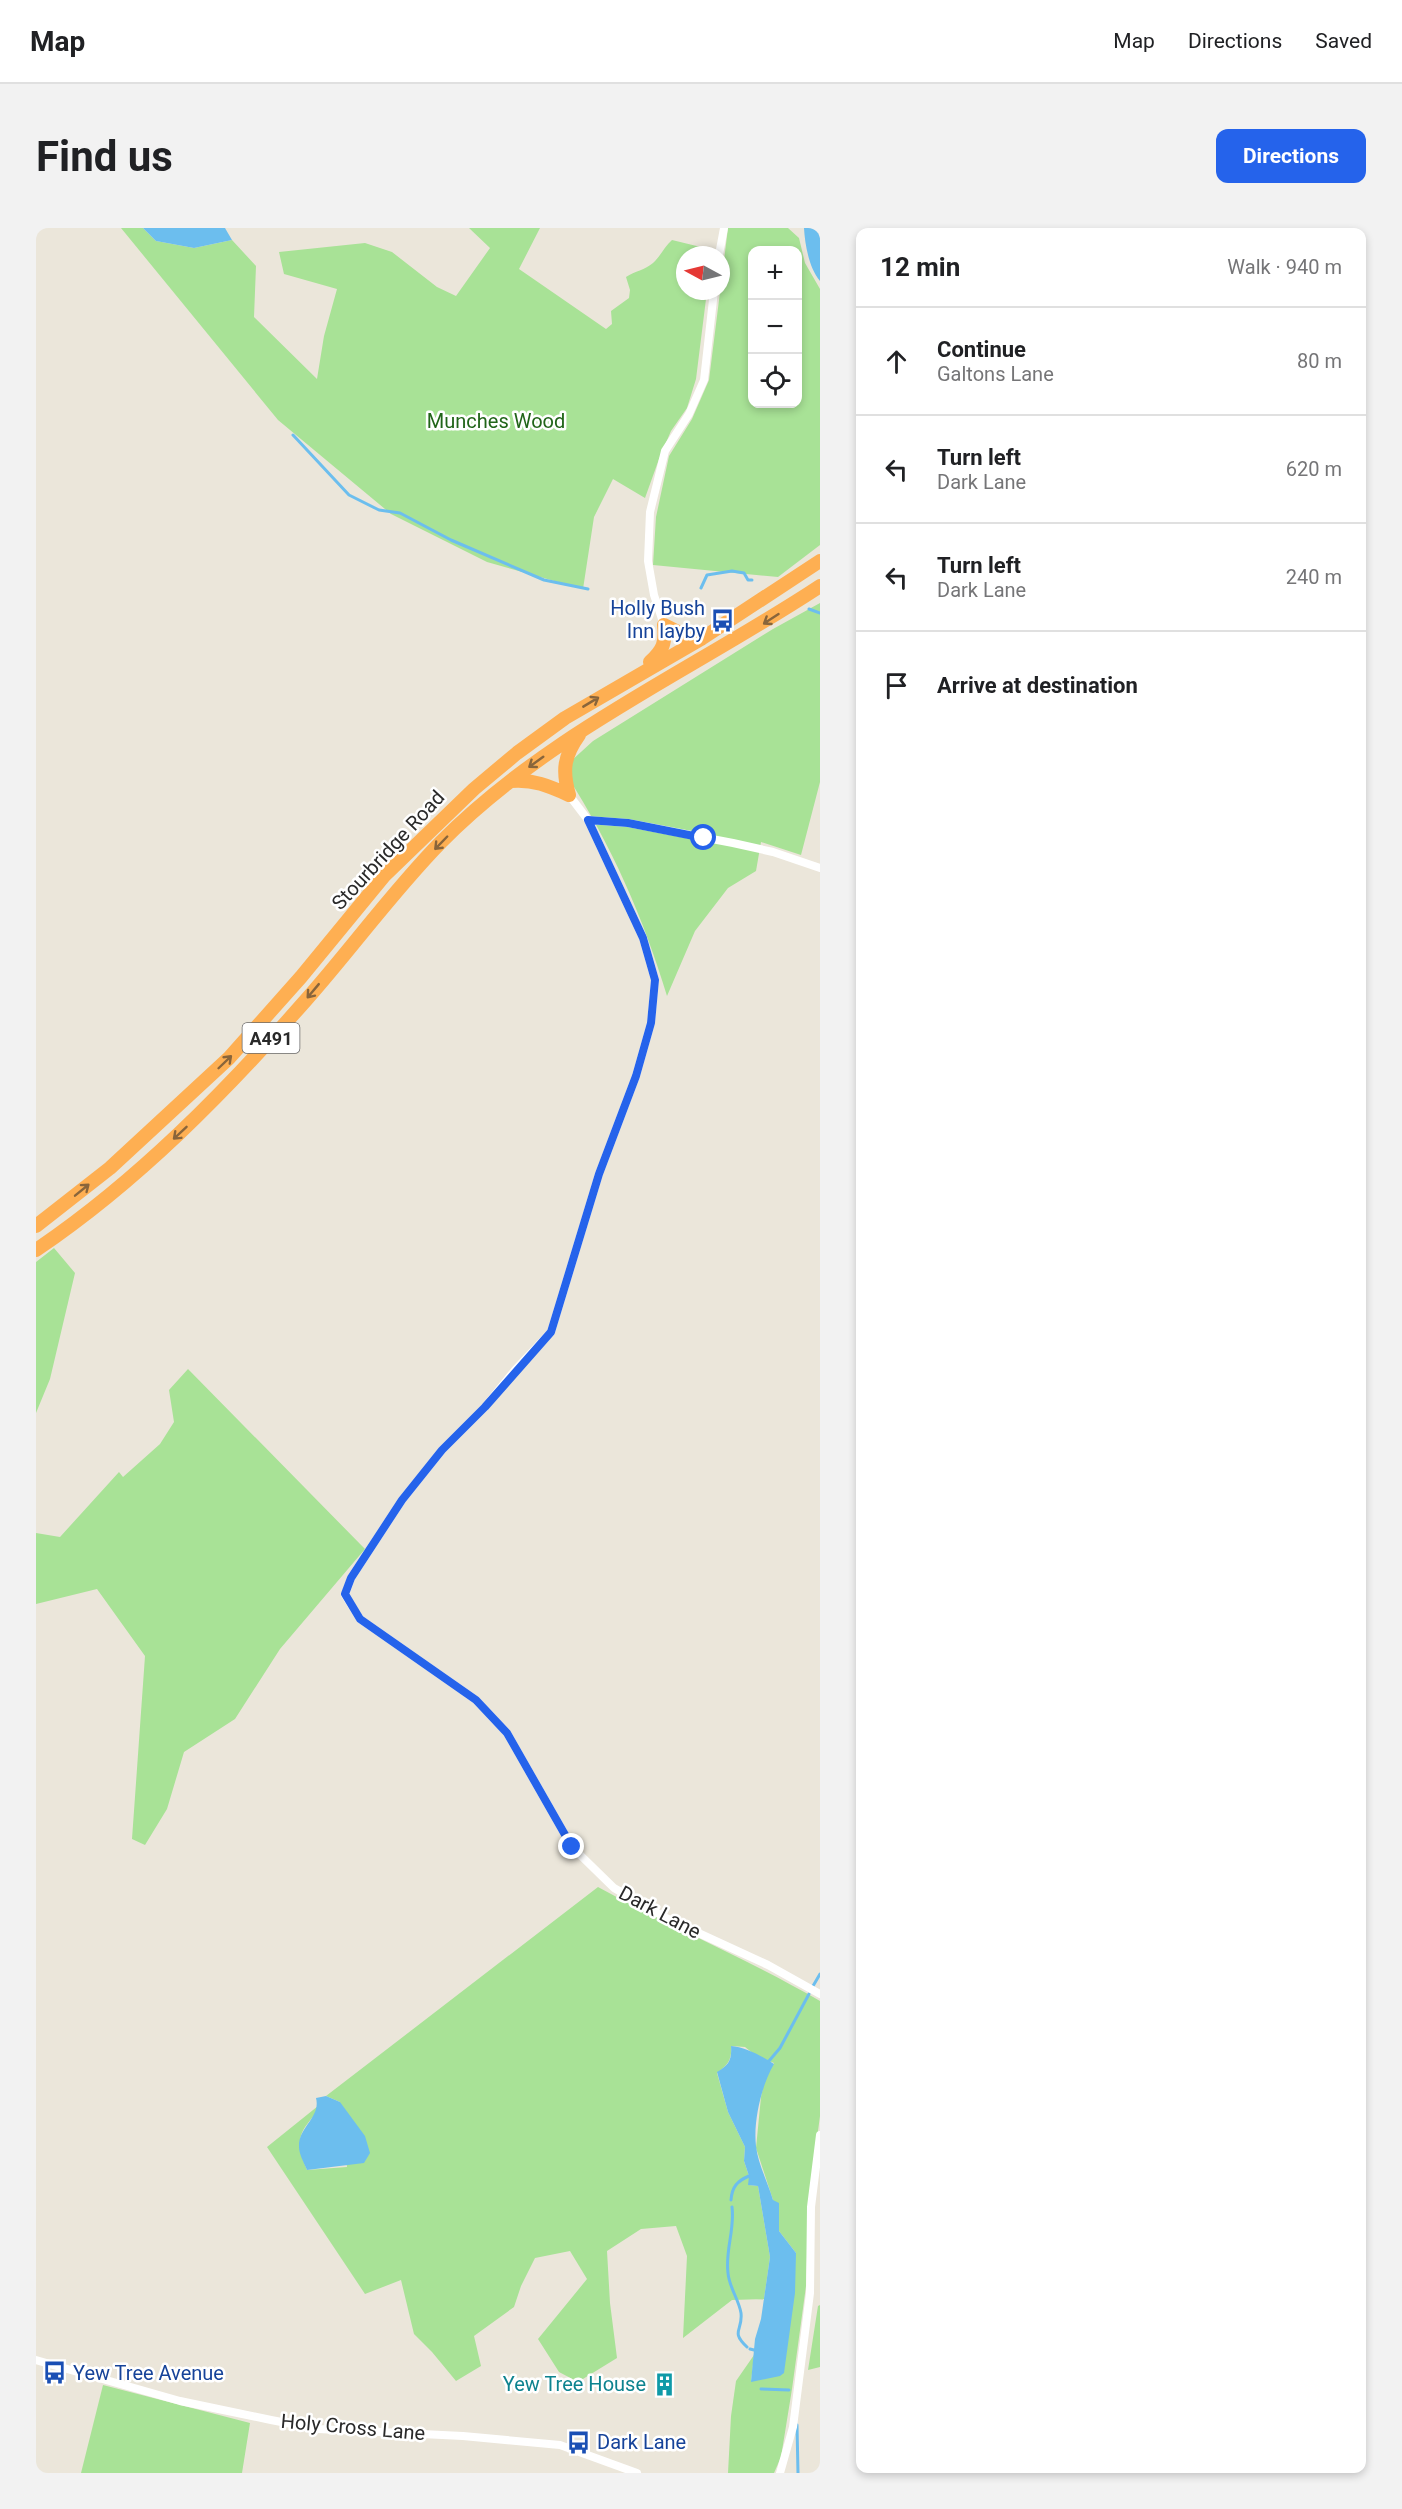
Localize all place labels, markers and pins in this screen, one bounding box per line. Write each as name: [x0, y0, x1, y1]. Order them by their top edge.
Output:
place label: Holly Bush Inn layby: [610, 596, 706, 643]
bus stop icon: Holly Bush Inn layby: [710, 607, 736, 633]
bus stop icon: Yew Tree Avenue: [42, 2360, 68, 2386]
place label: Yew Tree Avenue: [73, 2361, 224, 2385]
building icon: Yew Tree House: [651, 2371, 677, 2397]
place label: Yew Tree House: [503, 2372, 646, 2396]
bus stop icon: Dark Lane: [566, 2429, 592, 2455]
place label: Dark Lane: [597, 2430, 686, 2454]

